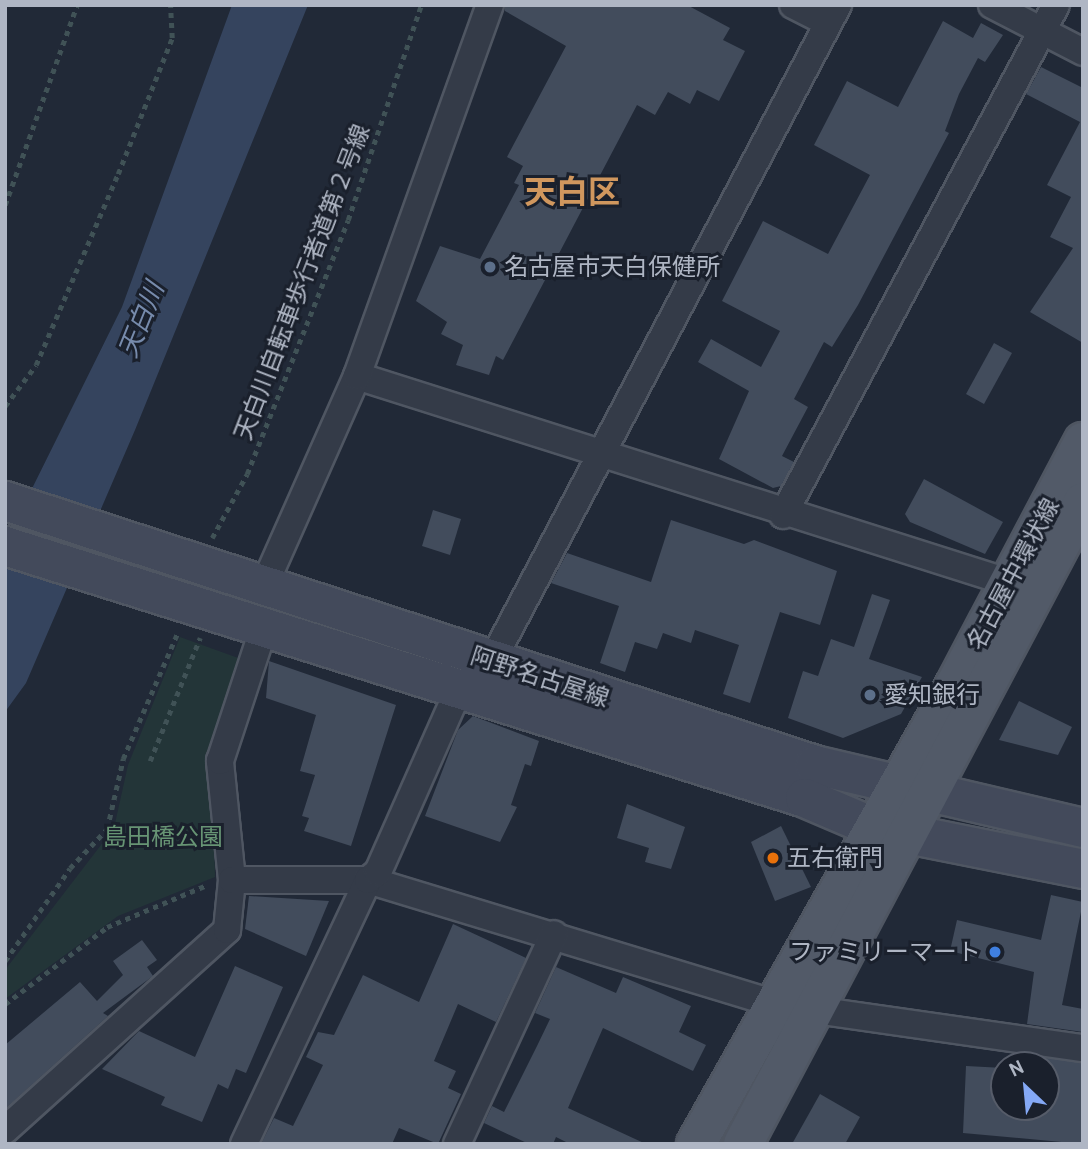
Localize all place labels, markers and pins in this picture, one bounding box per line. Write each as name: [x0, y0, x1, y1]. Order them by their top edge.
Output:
place label: 名古屋市天白保健所: [504, 253, 720, 281]
marker: 名古屋市天白保健所: [482, 259, 498, 275]
place label: 愛知銀行: [884, 681, 980, 709]
marker: 愛知銀行: [862, 687, 878, 703]
place label: 五右衛門: [787, 844, 883, 872]
marker: 五右衛門: [765, 850, 781, 866]
place label: ファミリーマート: [789, 938, 981, 966]
marker: ファミリーマート: [987, 944, 1003, 960]

